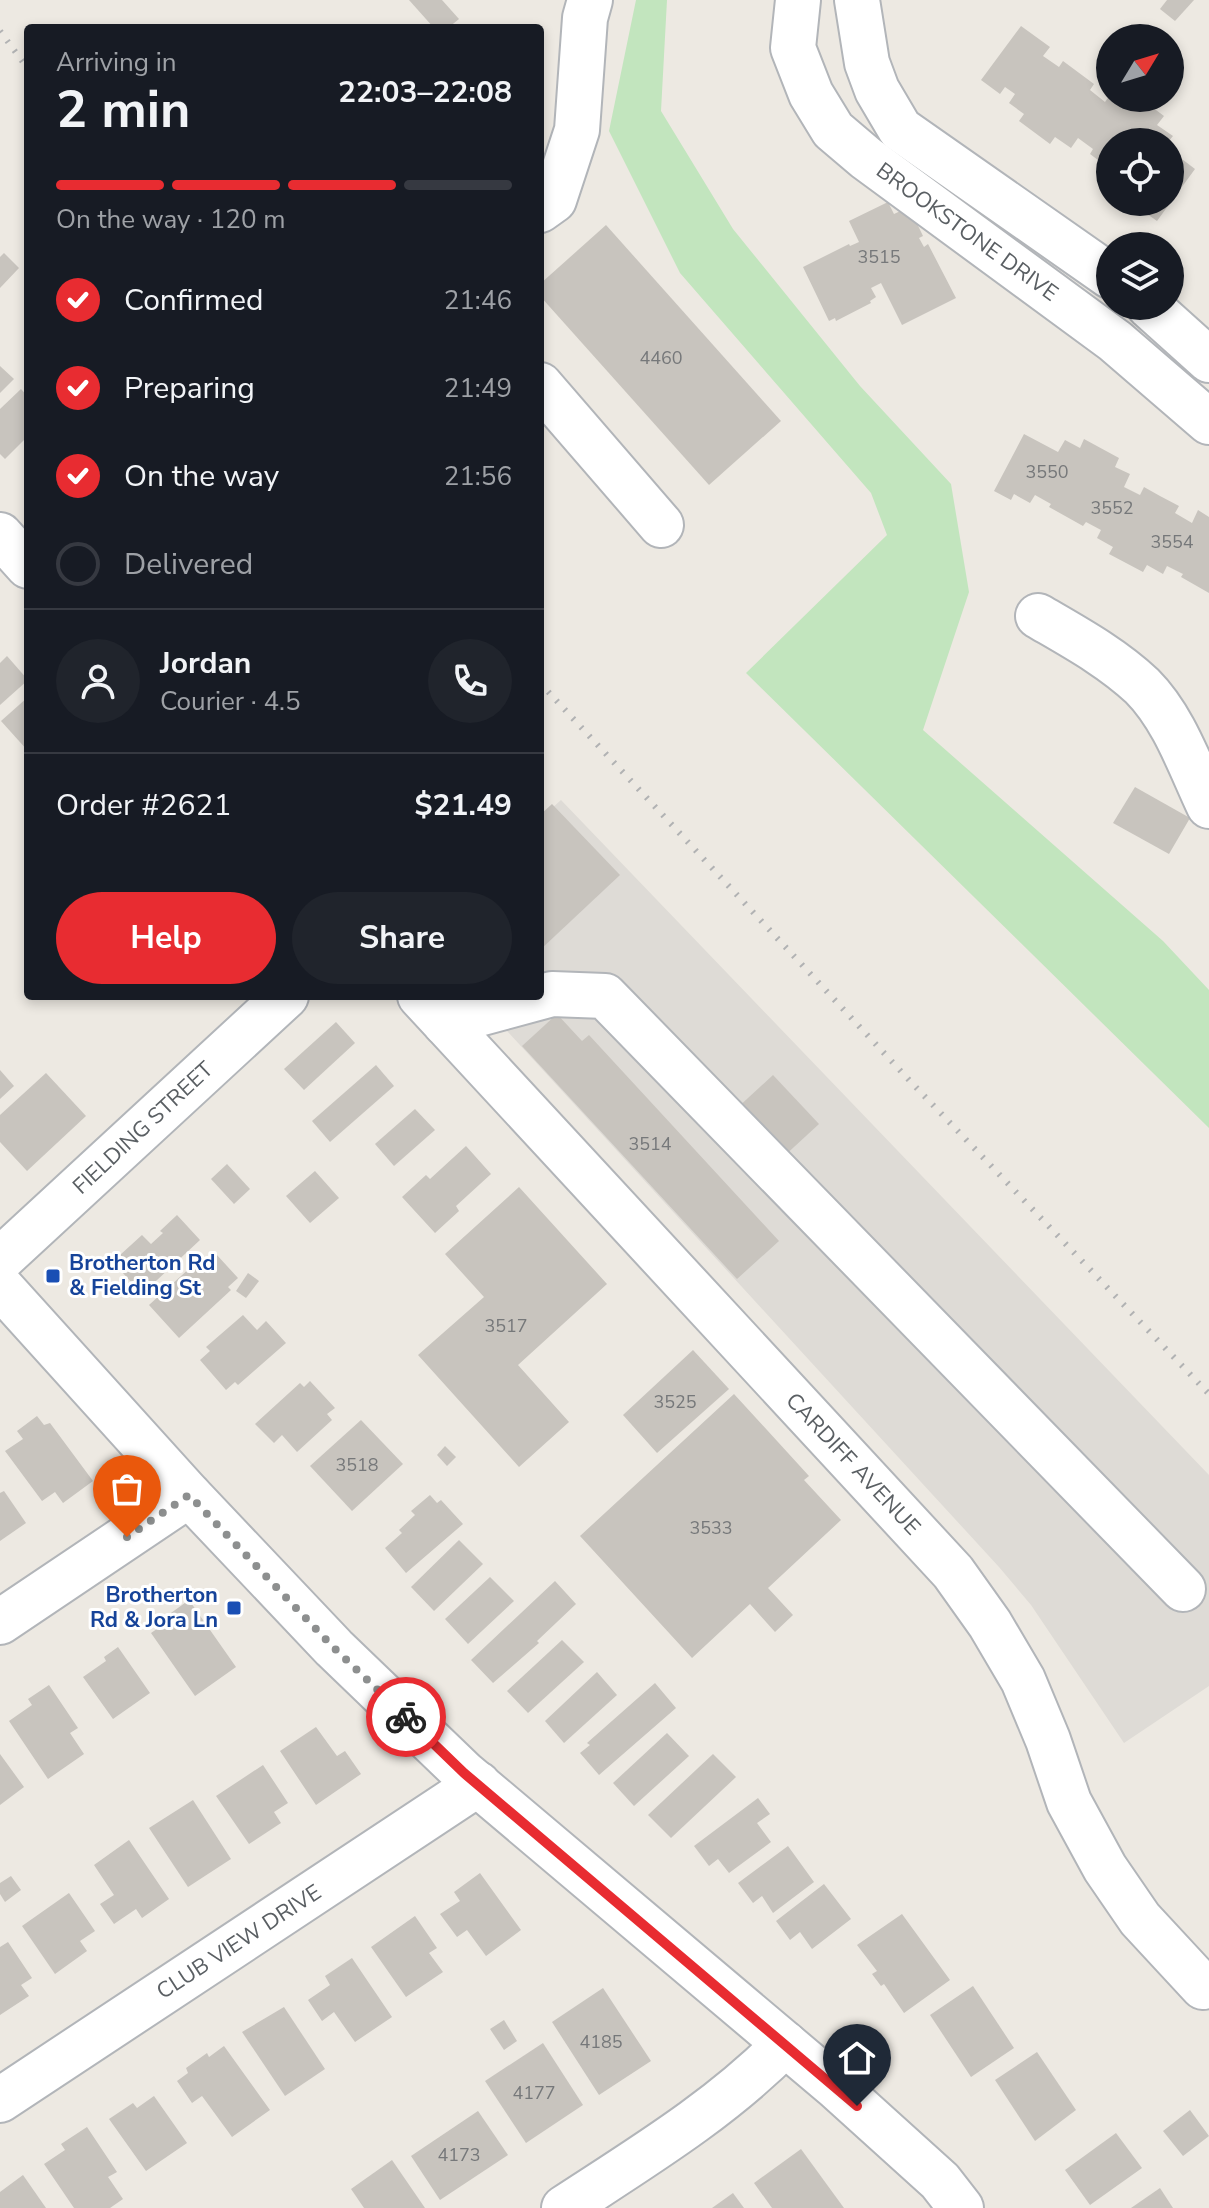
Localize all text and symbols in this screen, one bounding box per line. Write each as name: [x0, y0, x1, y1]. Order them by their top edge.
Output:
north arrow: [1096, 24, 1184, 112]
map controls: [1096, 24, 1184, 320]
text: Arriving in: [56, 45, 177, 80]
text: 22:03–22:08: [338, 72, 512, 113]
text: 2 min: [56, 74, 191, 145]
button: locate: [1096, 128, 1184, 216]
street label: BROOKSTONE DRIVE: [870, 156, 1064, 308]
text: On the way · 120 m: [56, 202, 285, 237]
button: layers: [1096, 232, 1184, 320]
house number: 3515: [857, 245, 901, 269]
icon: check: [56, 278, 100, 322]
text: Confirmed: [124, 280, 264, 321]
text: 21:46: [444, 283, 512, 318]
house number: 4460: [639, 346, 683, 370]
icon: check: [56, 366, 100, 410]
text: Preparing: [124, 368, 255, 409]
text: 21:49: [444, 371, 512, 406]
icon: check: [56, 454, 100, 498]
text: On the way: [124, 456, 279, 497]
text: 21:56: [444, 459, 512, 494]
house number: 3550: [1025, 460, 1069, 484]
house number: 3552: [1090, 496, 1134, 520]
house number: 3554: [1150, 530, 1194, 554]
text: Delivered: [124, 544, 253, 585]
button: person: [56, 639, 140, 723]
button: phone: [428, 639, 512, 723]
text: Jordan: [160, 643, 251, 684]
text: Courier · 4.5: [160, 684, 301, 719]
text: Order #2621: [56, 785, 231, 826]
text: $21.49: [415, 785, 512, 826]
button: Help: [56, 892, 276, 984]
button: Share: [292, 892, 512, 984]
street label: FIELDING STREET: [66, 1054, 220, 1201]
house number: 3514: [628, 1132, 672, 1156]
place label: Brotherton Rd & Fielding St: [69, 1248, 215, 1303]
marker: Brotherton Rd & Fielding St: [44, 1267, 62, 1285]
house number: 3517: [484, 1314, 528, 1338]
street label: CARDIFF AVENUE: [779, 1386, 927, 1542]
house number: 3525: [653, 1390, 697, 1414]
house number: 3518: [335, 1453, 379, 1477]
pin: [93, 1455, 161, 1537]
icon: bag: [105, 1467, 149, 1511]
house number: 3533: [689, 1516, 733, 1540]
place label: Brotherton Rd & Jora Ln: [90, 1580, 218, 1635]
marker: Brotherton Rd & Jora Ln: [225, 1599, 243, 1617]
courier: [366, 1677, 446, 1757]
icon: bike: [384, 1695, 428, 1739]
street label: CLUB VIEW DRIVE: [151, 1877, 327, 2007]
pin: [823, 2024, 891, 2106]
house number: 4185: [579, 2030, 623, 2054]
icon: home: [835, 2036, 879, 2080]
house number: 4177: [512, 2081, 556, 2105]
house number: 4173: [437, 2143, 481, 2167]

